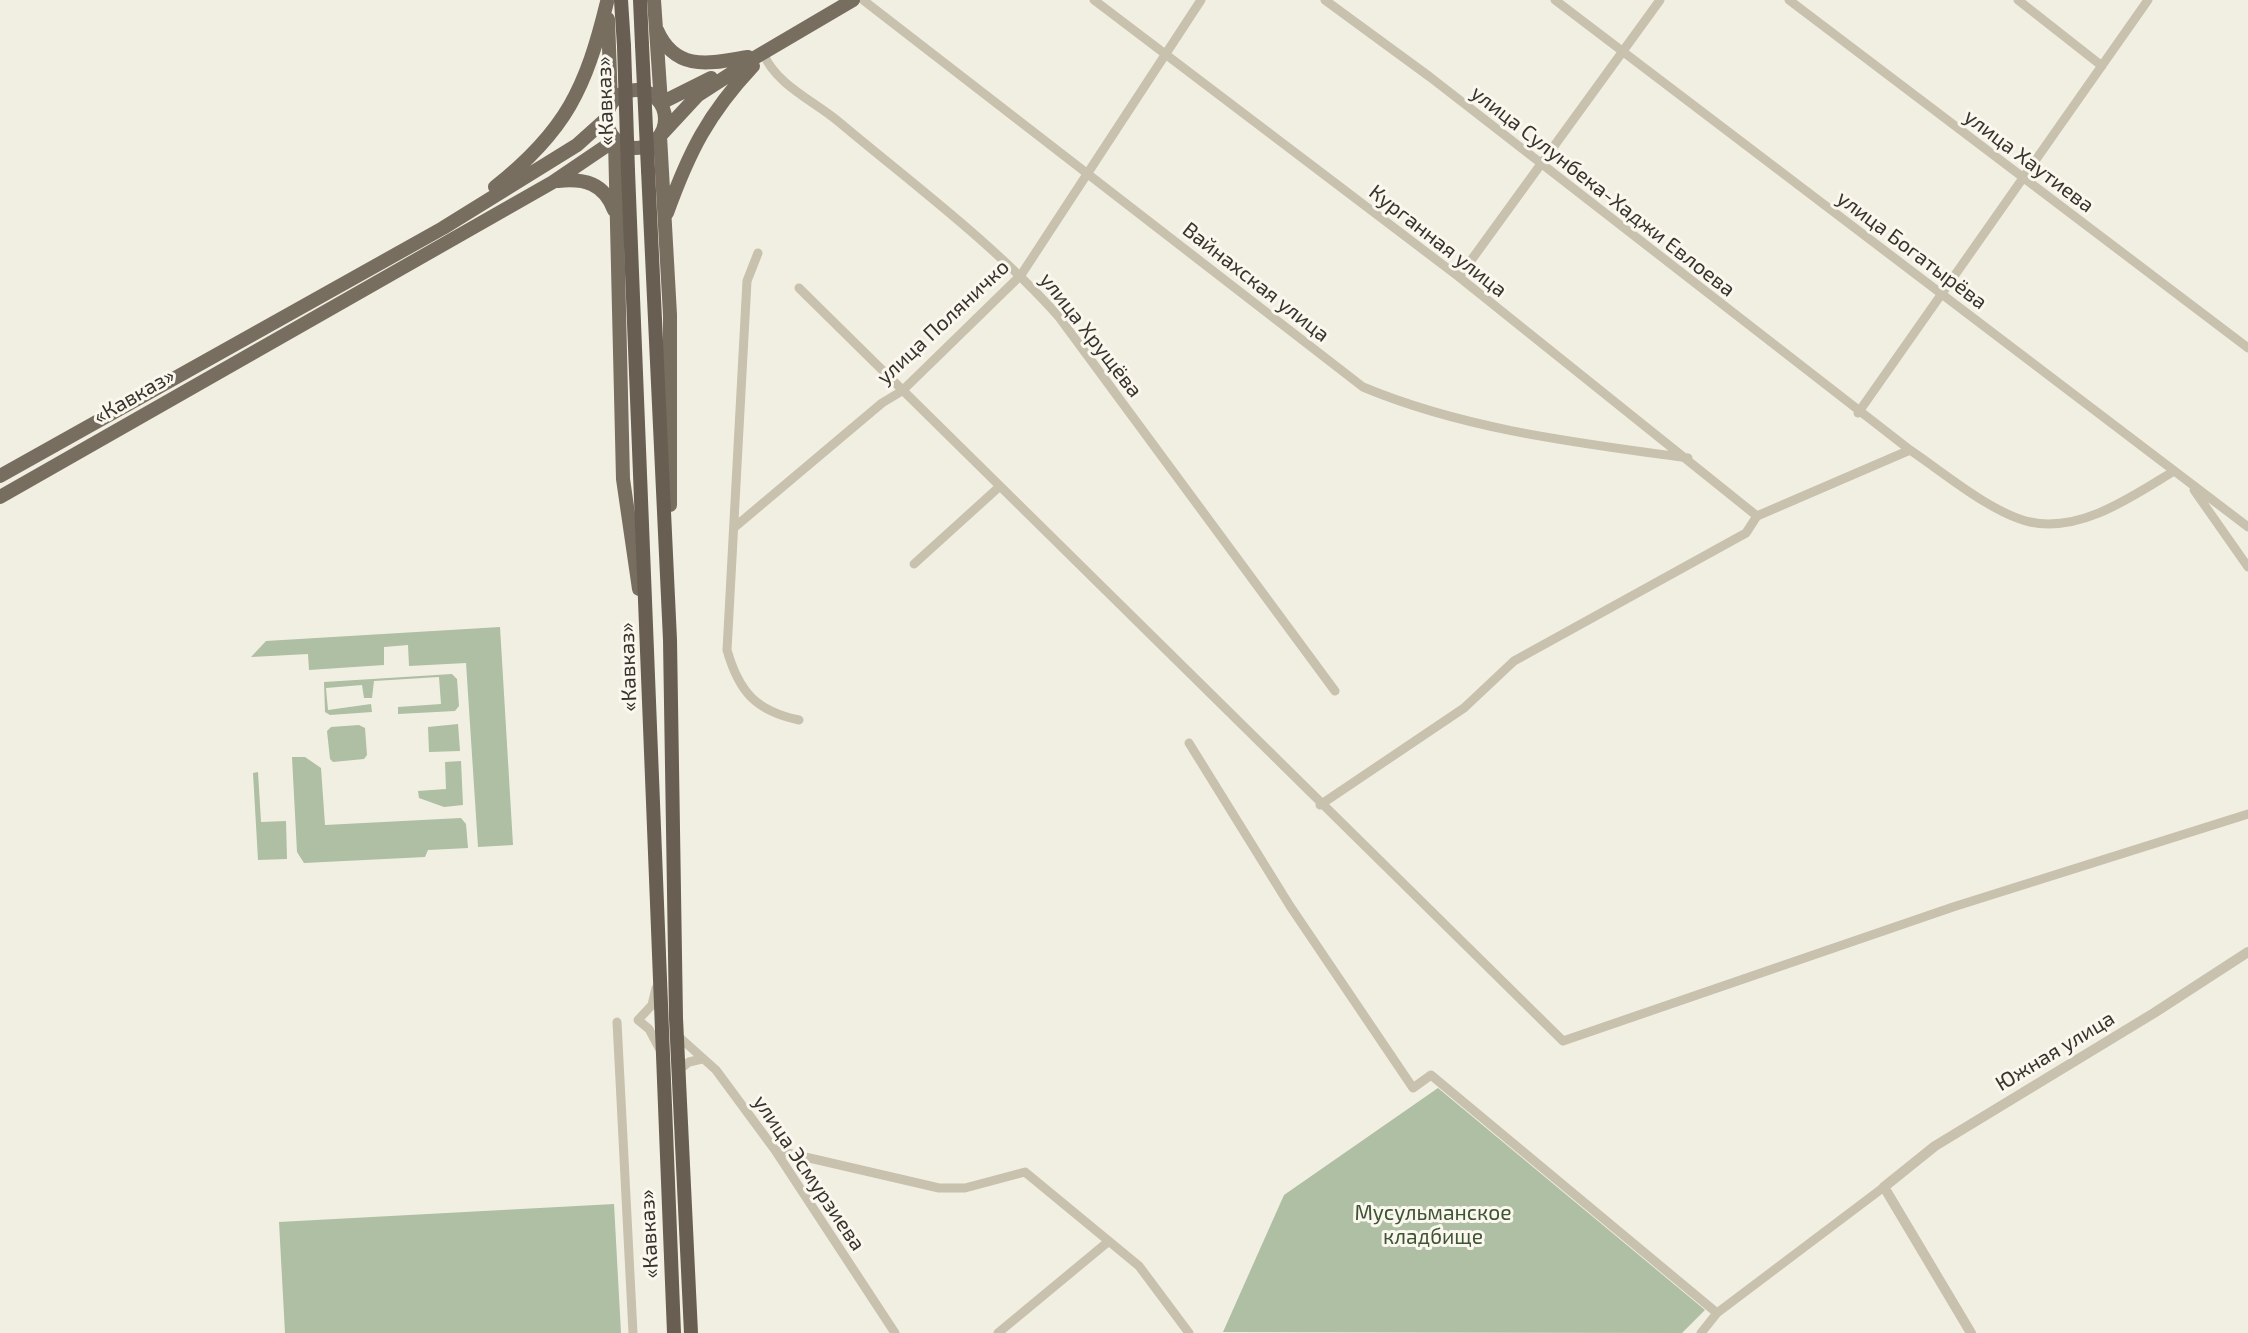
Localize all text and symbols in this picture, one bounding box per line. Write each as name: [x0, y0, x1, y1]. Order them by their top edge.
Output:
street label: «Кавказ»: [591, 56, 619, 146]
street label: улица Сулунбека-Хаджи Евлоева: [1466, 80, 1740, 302]
street label: улица Хаутиева: [1959, 104, 2099, 218]
street label: Курганная улица: [1364, 179, 1512, 303]
street label: улица Богатырёва: [1832, 185, 1992, 315]
street label: Вайнахская улица: [1177, 217, 1335, 347]
street label: улица Поляничко: [872, 254, 1014, 390]
street label: улица Хрущёва: [1034, 268, 1148, 402]
street label: «Кавказ»: [89, 363, 179, 429]
street label: «Кавказ»: [614, 622, 642, 712]
street label: Южная улица: [1991, 1006, 2119, 1096]
street label: улица Эсмурзиева: [748, 1090, 870, 1256]
street label: «Кавказ»: [634, 1189, 664, 1279]
park label: Мусульманское кладбище: [1354, 1200, 1512, 1250]

